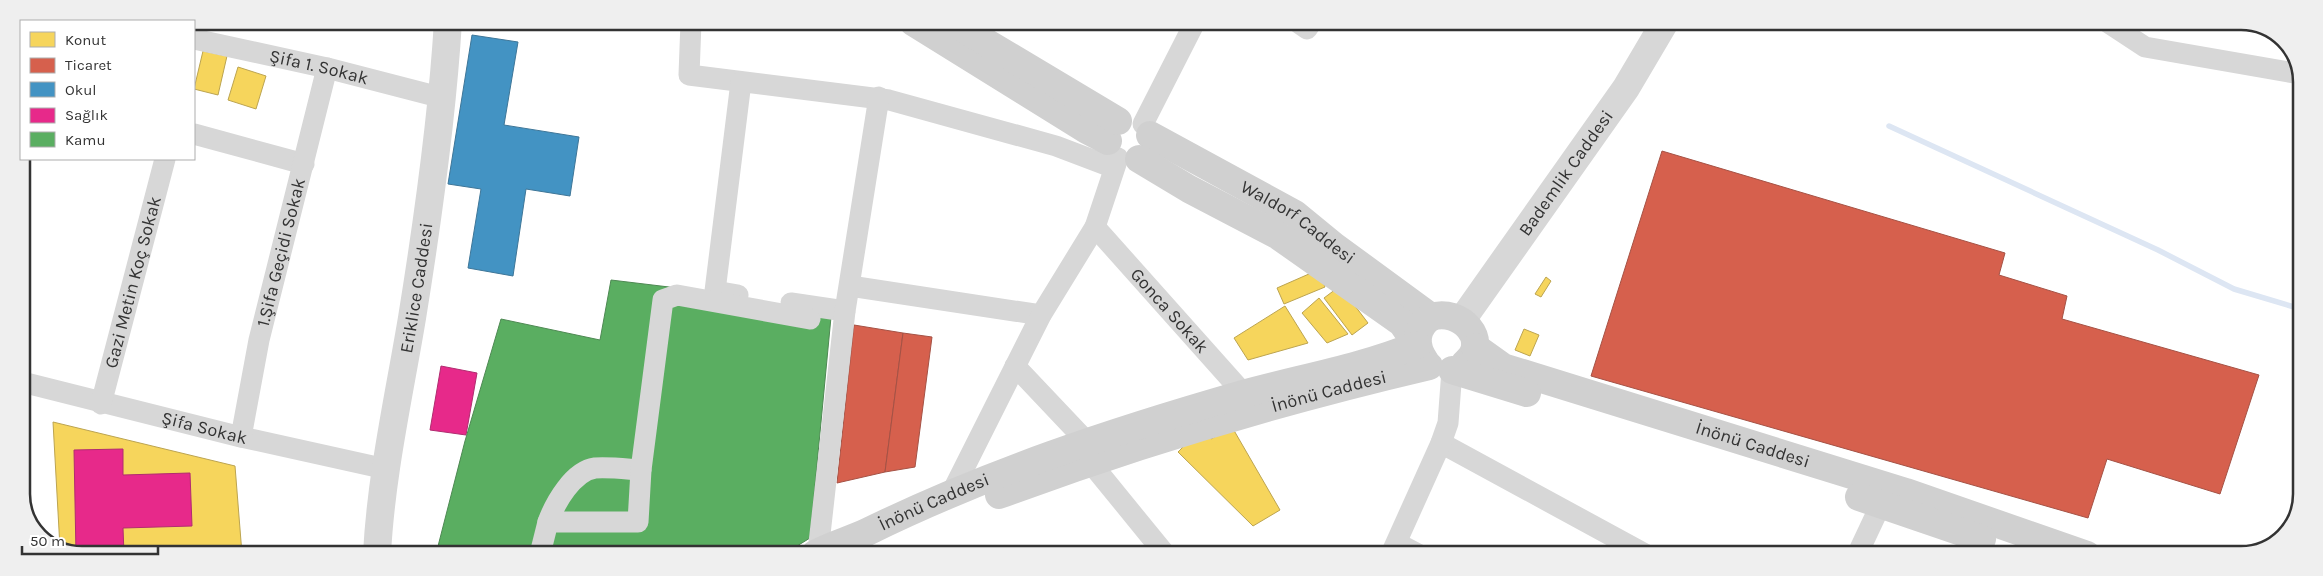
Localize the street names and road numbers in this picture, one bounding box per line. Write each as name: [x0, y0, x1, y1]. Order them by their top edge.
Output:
street label: Şifa 1. Sokak: [267, 45, 371, 89]
street label: Bademlik Caddesi: [1514, 106, 1618, 240]
street label: Waldorf Caddesi: [1237, 175, 1360, 269]
street label: 1.Şifa Geçidi Sokak: [252, 176, 310, 329]
street label: Gazi Metin Koç Sokak: [100, 194, 166, 370]
street label: Eriklice Caddesi: [395, 221, 437, 355]
street label: Gonca Sokak: [1126, 263, 1213, 358]
street label: İnönü Caddesi: [1269, 366, 1389, 417]
street label: Şifa Sokak: [159, 406, 249, 449]
street label: İnönü Caddesi: [1693, 416, 1813, 473]
street label: İnönü Caddesi: [875, 468, 992, 536]

